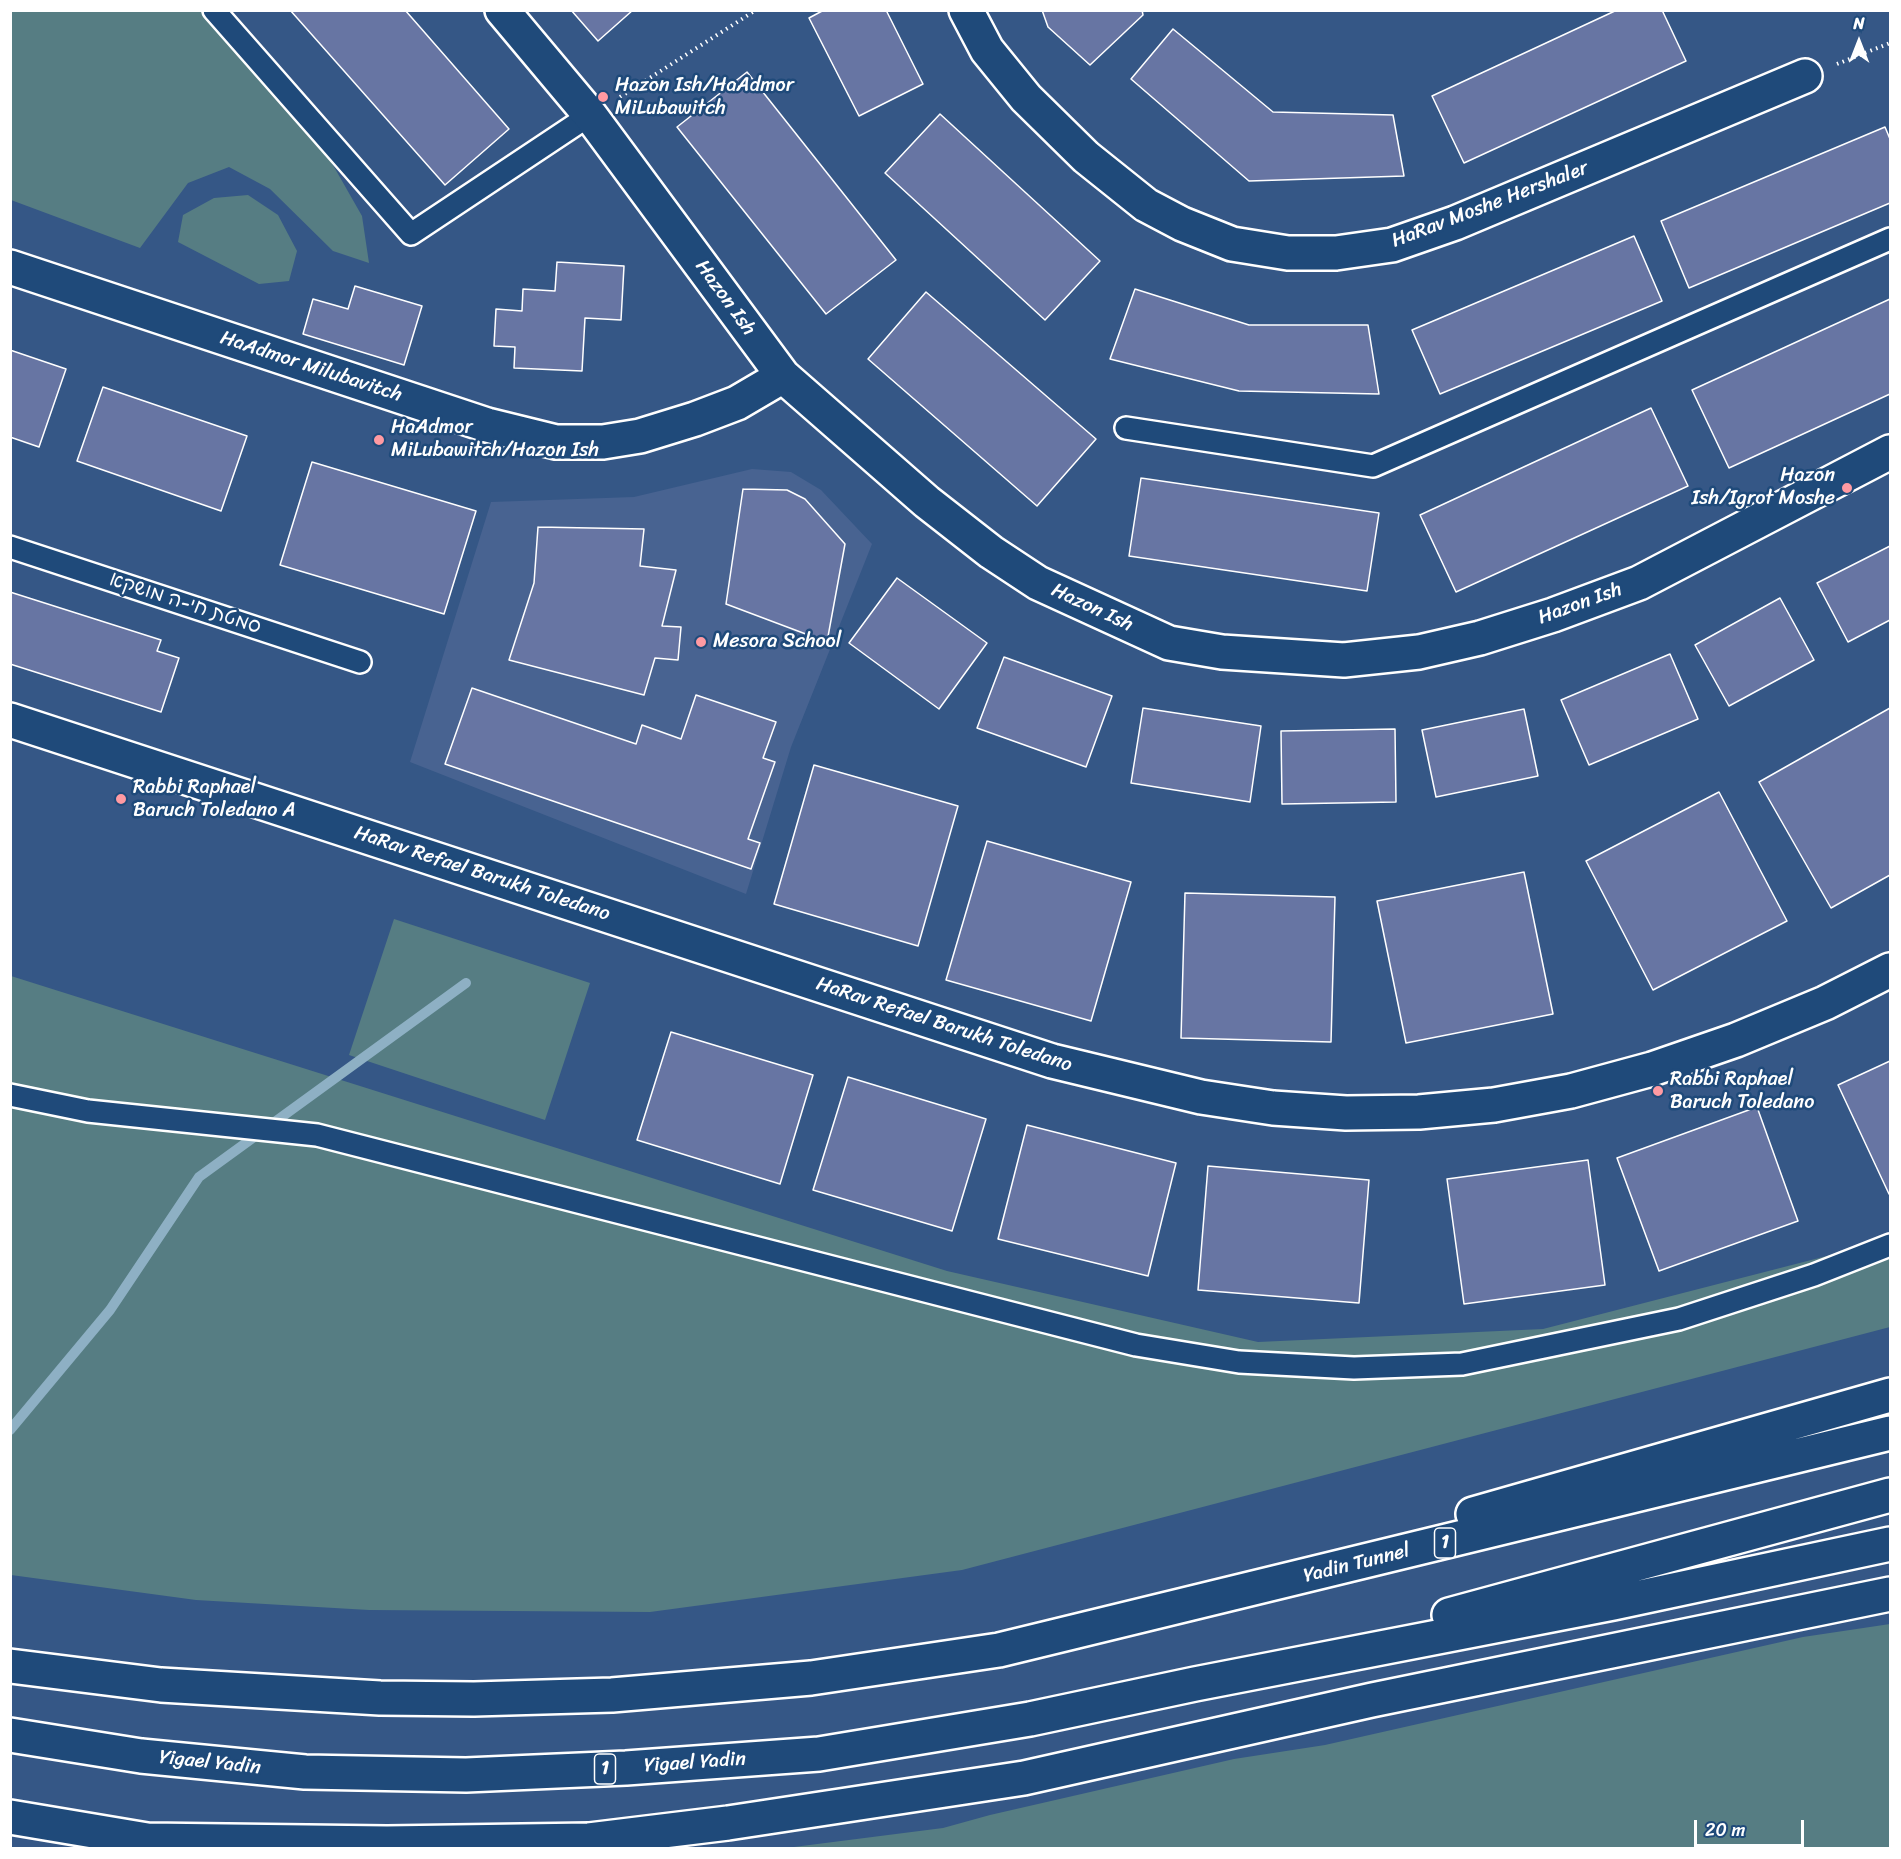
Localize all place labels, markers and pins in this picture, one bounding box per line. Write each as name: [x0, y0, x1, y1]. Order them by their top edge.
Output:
place label: Hazon Ish/HaAdmor MiLubawitch: [615, 74, 794, 121]
marker: Hazon Ish/HaAdmor MiLubawitch: [596, 90, 610, 104]
place label: HaAdmor MiLubawitch/Hazon Ish: [391, 416, 599, 463]
marker: HaAdmor MiLubawitch/Hazon Ish: [372, 433, 386, 447]
place label: Hazon Ish/Igrot Moshe: [1691, 464, 1835, 511]
marker: Hazon Ish/Igrot Moshe: [1840, 481, 1854, 495]
place label: Mesora School: [713, 630, 841, 654]
marker: Mesora School: [694, 635, 708, 649]
place label: Rabbi Raphael Baruch Toledano A: [133, 776, 296, 823]
marker: Rabbi Raphael Baruch Toledano A: [114, 792, 128, 806]
place label: Rabbi Raphael Baruch Toledano: [1670, 1068, 1814, 1115]
marker: Rabbi Raphael Baruch Toledano: [1651, 1084, 1665, 1098]

